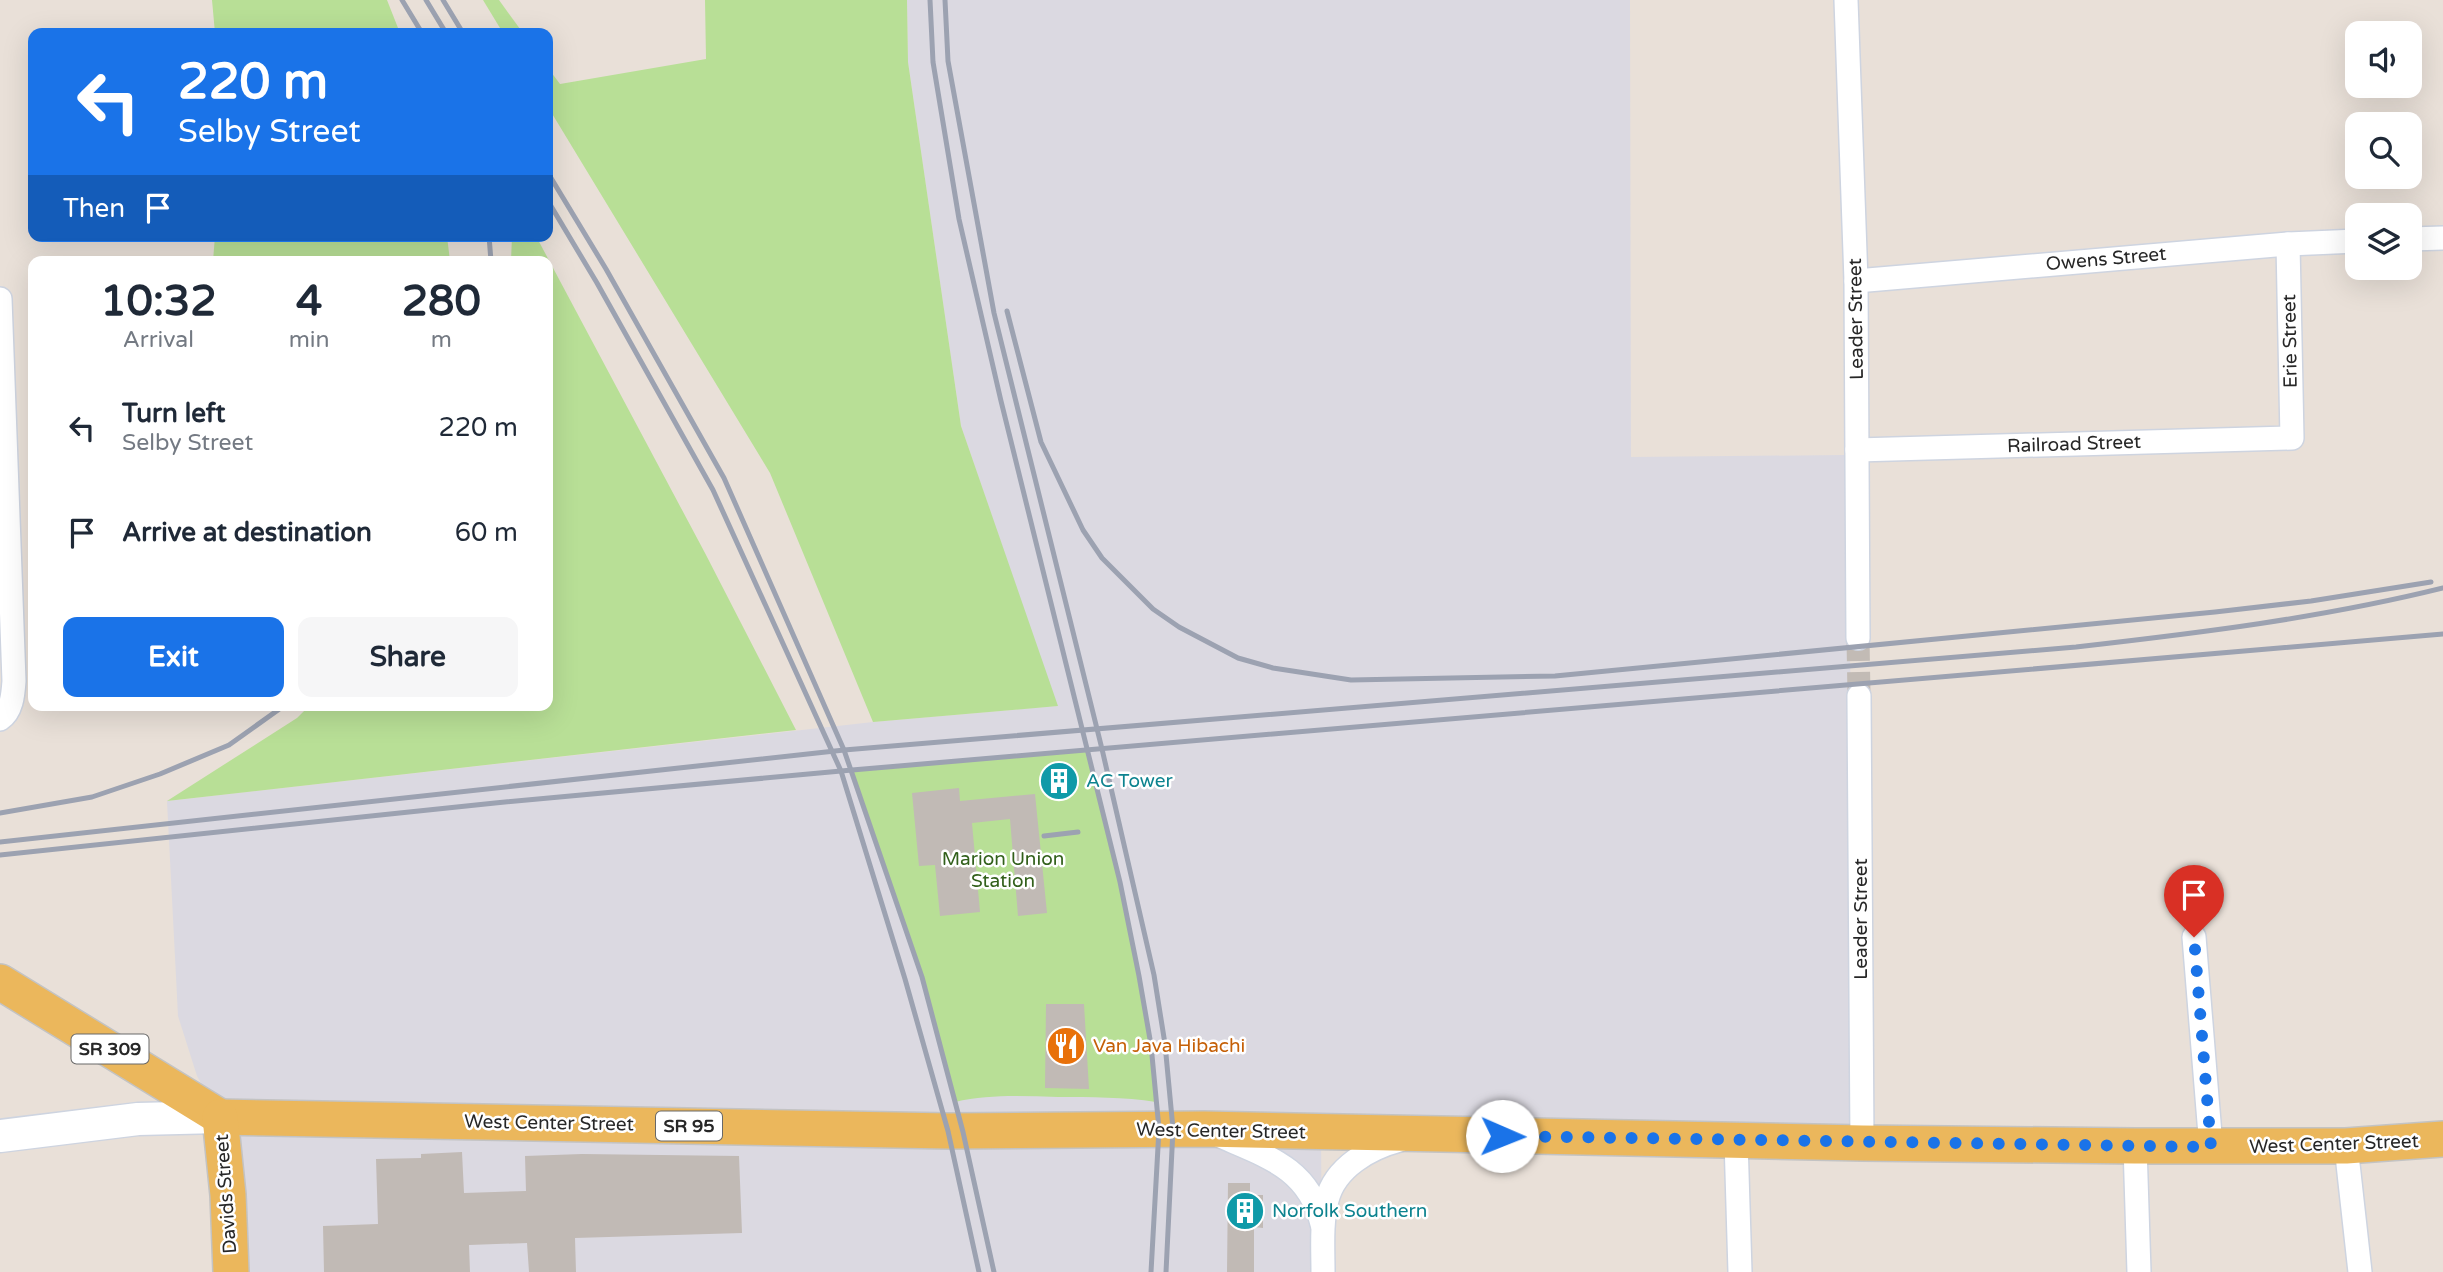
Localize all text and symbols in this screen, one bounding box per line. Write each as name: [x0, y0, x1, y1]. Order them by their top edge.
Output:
map controls: [2345, 21, 2422, 280]
button: sound: [2345, 21, 2422, 98]
text: 220 m: [178, 53, 328, 112]
icon: left: [63, 56, 154, 147]
button: search: [2345, 112, 2422, 189]
text: Selby Street: [178, 113, 361, 151]
icon: arrive: [139, 189, 177, 227]
text: Then: [63, 193, 125, 224]
button: layers: [2345, 203, 2422, 280]
street label: Owens Street: [2045, 243, 2167, 275]
street label: Leader Street: [1844, 258, 1868, 380]
text: 10:32: [100, 276, 217, 327]
text: 4: [296, 276, 322, 327]
text: 280: [402, 276, 481, 327]
street label: Erie Street: [2278, 294, 2302, 388]
text: Arrival: [123, 326, 194, 354]
text: min: [289, 326, 330, 354]
text: m: [431, 326, 452, 354]
text: Turn left: [122, 398, 225, 429]
icon: left: [63, 409, 101, 447]
text: 220 m: [438, 412, 518, 443]
text: Selby Street: [122, 429, 253, 457]
street label: Railroad Street: [2007, 431, 2141, 457]
icon: arrive: [63, 514, 101, 552]
text: Arrive at destination: [122, 517, 372, 548]
text: 60 m: [455, 517, 518, 548]
button: Exit: [63, 617, 284, 697]
button: Share: [298, 617, 518, 697]
building icon: AC Tower: [1038, 760, 1080, 802]
place label: AC Tower: [1086, 770, 1173, 792]
park label: Marion Union Station: [942, 848, 1064, 892]
street label: Leader Street: [1850, 858, 1872, 980]
pin: [2164, 865, 2224, 937]
icon: arrive: [2175, 876, 2213, 914]
restaurant icon: Van Java Hibachi: [1045, 1025, 1087, 1067]
road number: SR 309: [72, 1034, 148, 1064]
place label: Van Java Hibachi: [1093, 1035, 1245, 1057]
position arrow: [1465, 1099, 1539, 1173]
street label: West Center Street: [464, 1111, 634, 1135]
road number: SR 95: [656, 1112, 722, 1140]
street label: West Center Street: [1136, 1119, 1306, 1143]
street label: West Center Street: [2249, 1130, 2419, 1158]
street label: Davids Street: [211, 1134, 241, 1254]
building icon: Norfolk Southern: [1224, 1190, 1266, 1232]
place label: Norfolk Southern: [1272, 1200, 1427, 1222]

